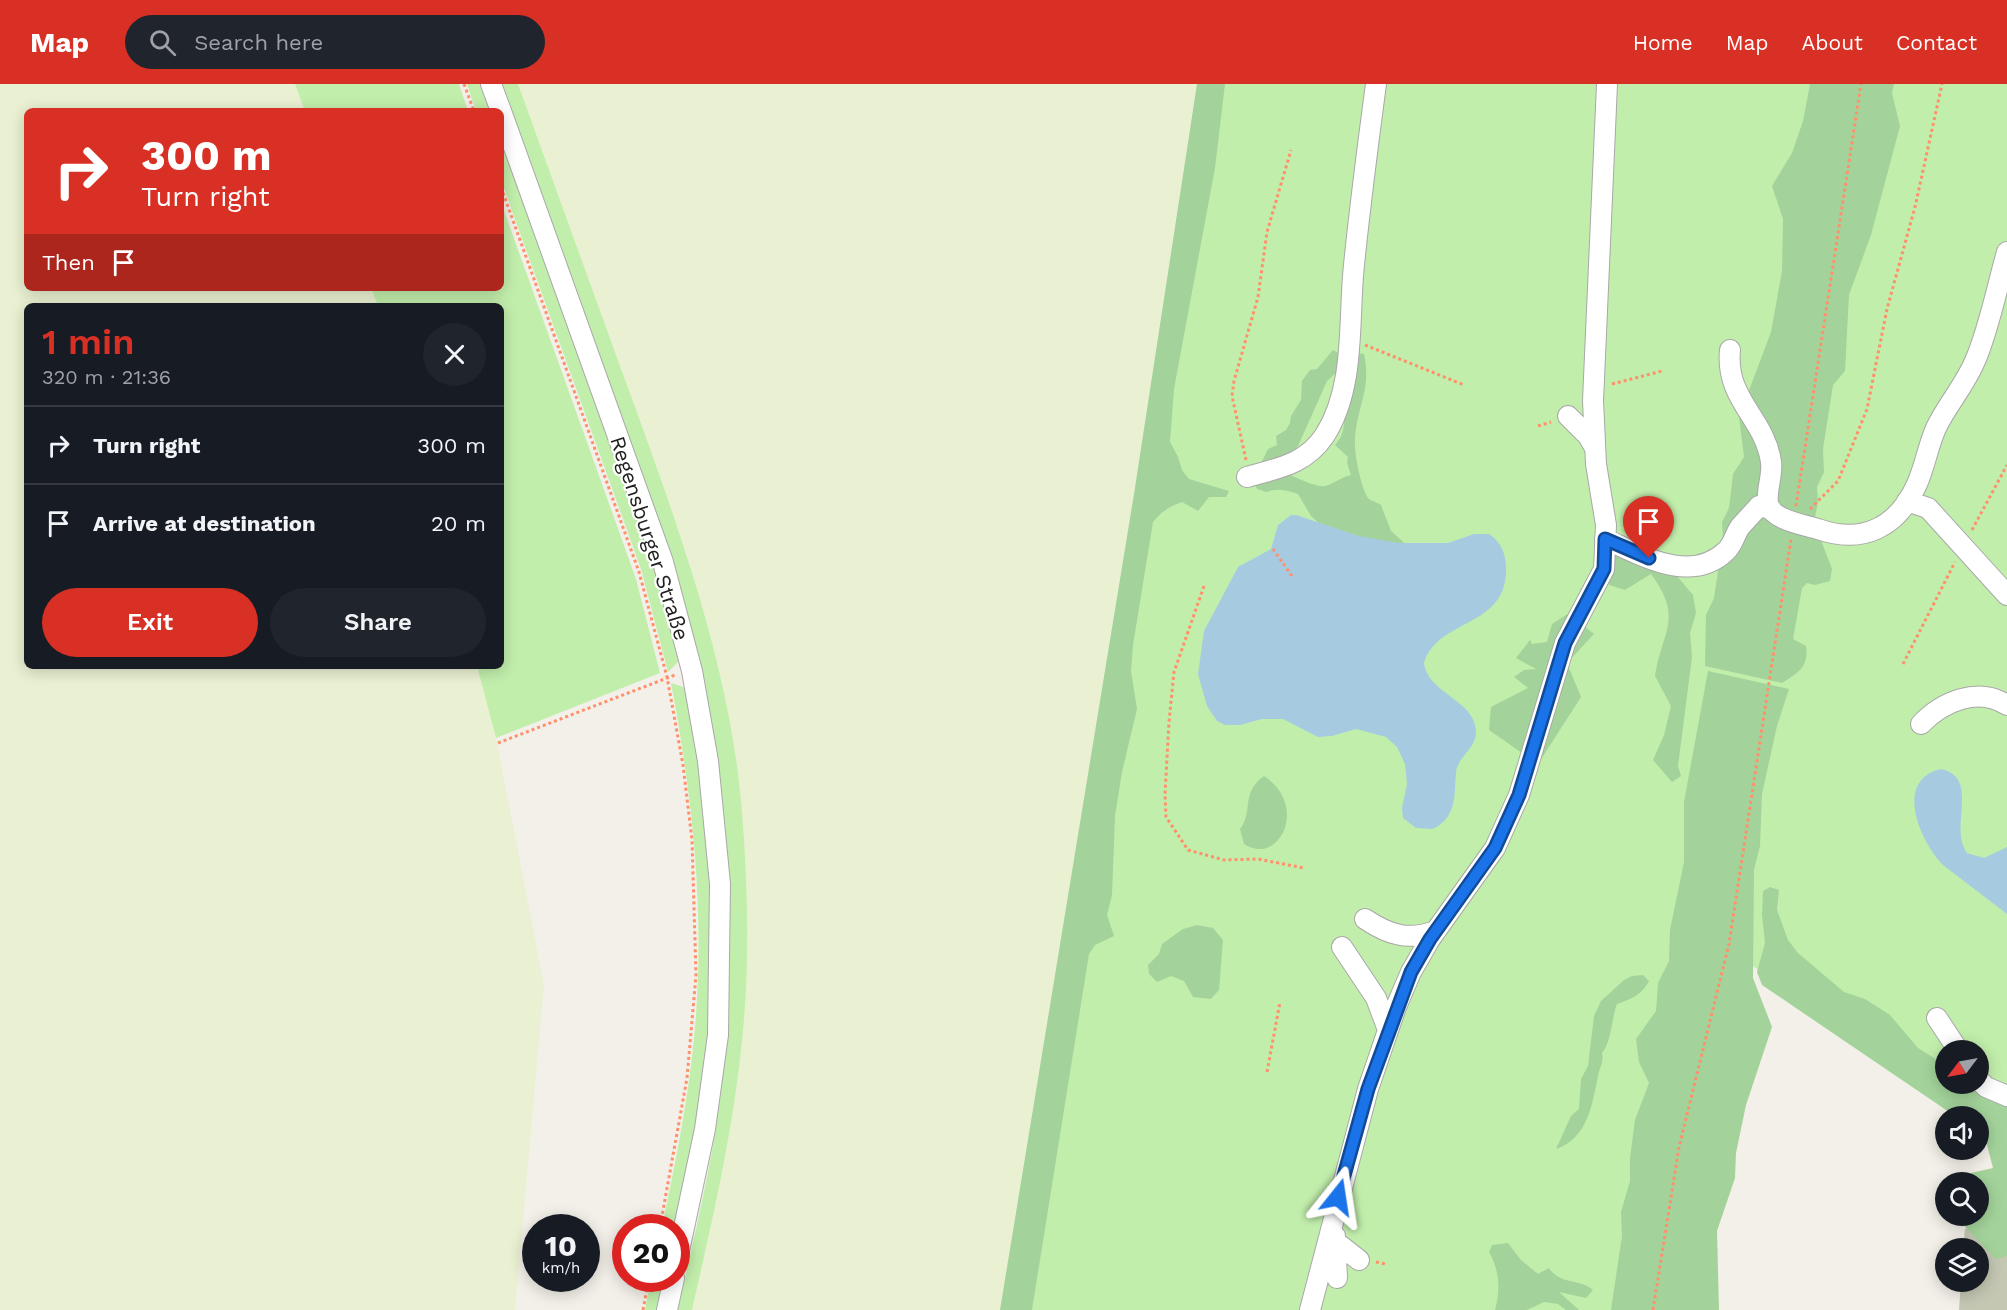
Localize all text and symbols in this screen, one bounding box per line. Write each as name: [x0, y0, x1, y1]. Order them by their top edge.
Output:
search box: [125, 15, 545, 69]
text: Map: [30, 26, 89, 59]
icon: search: [146, 26, 179, 59]
text: Search here: [194, 30, 323, 55]
text: Home: [1633, 30, 1693, 55]
text: Map: [1726, 30, 1769, 55]
text: About: [1802, 30, 1863, 55]
text: Contact: [1896, 30, 1977, 55]
text: 300 m: [141, 131, 272, 180]
icon: right: [42, 132, 120, 210]
text: Turn right: [141, 181, 270, 213]
icon: arrive: [107, 246, 140, 279]
text: Then: [42, 250, 95, 275]
text: 1 min: [42, 321, 134, 363]
button: close: [423, 323, 486, 386]
text: 320 m · 21:36: [42, 365, 171, 389]
icon: right: [42, 429, 75, 462]
text: Turn right: [93, 433, 200, 458]
text: 300 m: [417, 433, 486, 458]
street label: Regensburger Straße: [605, 433, 695, 643]
pin: [1623, 496, 1674, 558]
icon: arrive: [1632, 505, 1665, 538]
icon: arrive: [42, 507, 75, 540]
text: Arrive at destination: [93, 511, 316, 536]
text: 20 m: [431, 511, 486, 536]
button: Exit: [42, 588, 258, 657]
button: Share: [270, 588, 486, 657]
north arrow: [1935, 1040, 1989, 1094]
map controls: [1935, 1040, 1989, 1292]
button: sound: [1935, 1106, 1989, 1160]
position arrow: [1306, 1165, 1370, 1229]
button: search: [1935, 1172, 1989, 1226]
speed limit sign: 20: [612, 1214, 690, 1292]
text: 10: [545, 1228, 577, 1263]
button: layers: [1935, 1238, 1989, 1292]
text: km/h: [542, 1259, 580, 1277]

